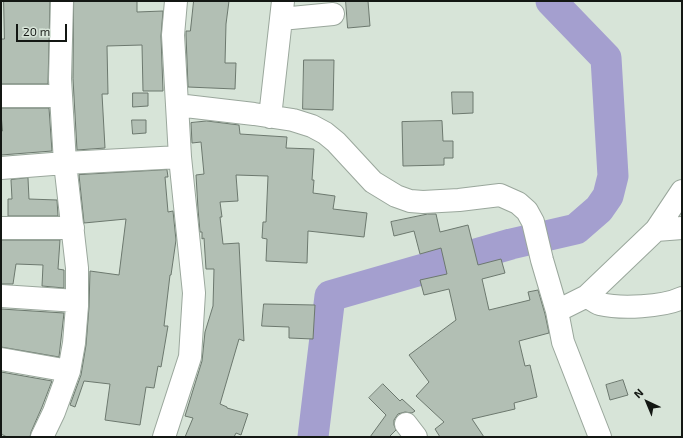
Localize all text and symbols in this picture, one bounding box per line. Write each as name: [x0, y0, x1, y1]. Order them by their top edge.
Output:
scale bar: [18, 16, 69, 42]
text: 20 m: [23, 24, 50, 38]
north arrow: [627, 382, 667, 422]
text: N: [631, 386, 646, 400]

